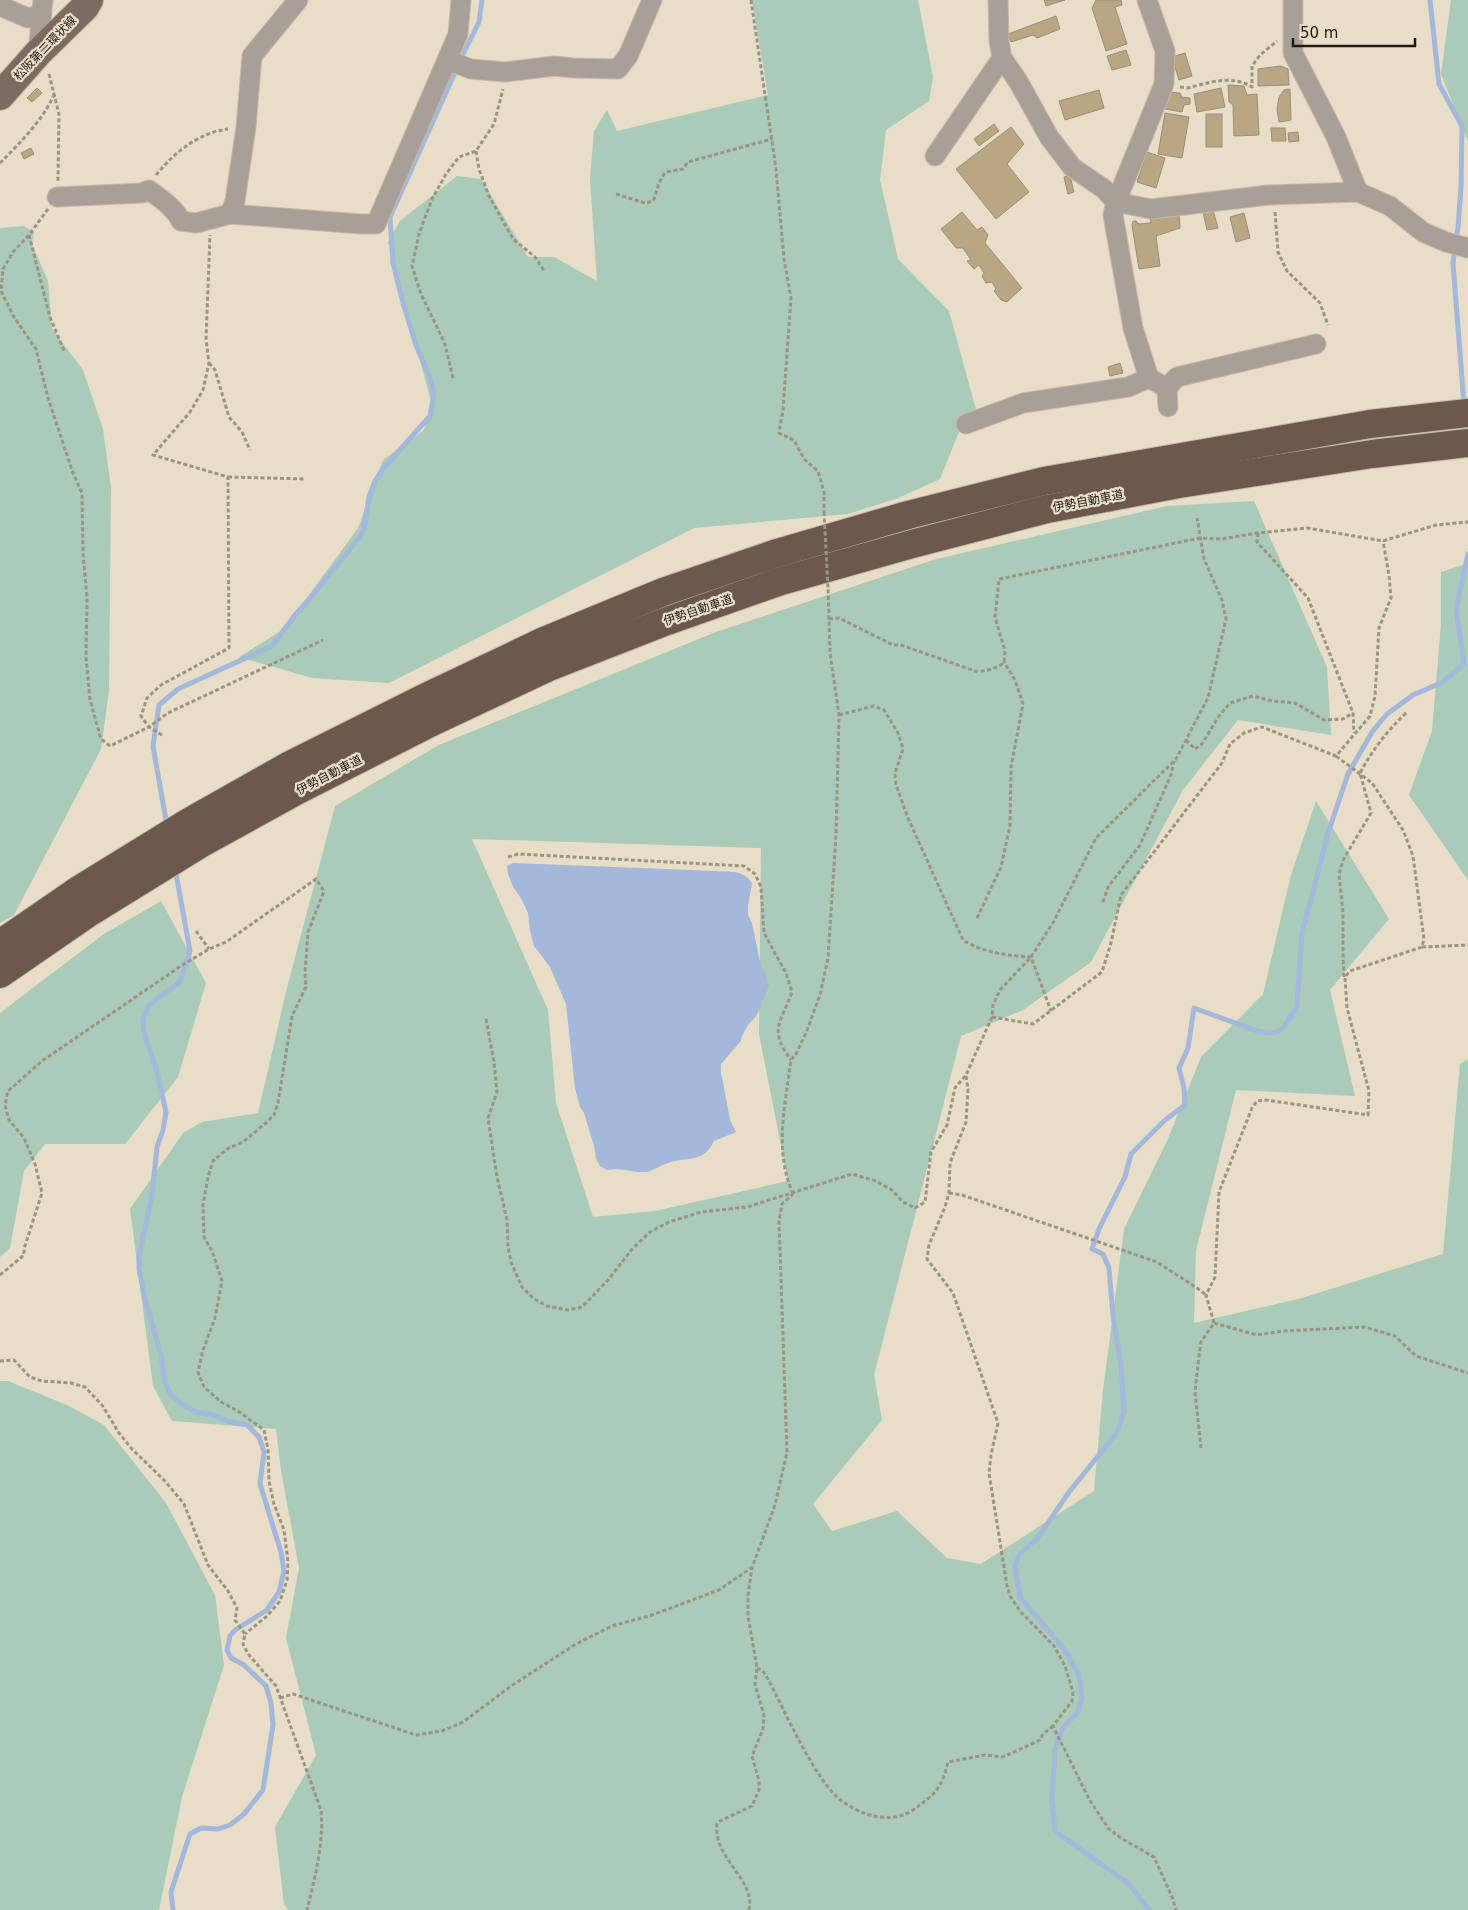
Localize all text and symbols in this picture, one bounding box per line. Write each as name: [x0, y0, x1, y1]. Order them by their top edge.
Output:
street label: 松阪第二環状線: [11, 13, 79, 83]
scale bar: [1293, 15, 1416, 47]
text: 50 m: [1300, 24, 1338, 42]
street label: 伊勢自動車道: [1051, 487, 1125, 515]
street label: 伊勢自動車道: [662, 592, 734, 628]
street label: 伊勢自動車道: [294, 752, 364, 798]

